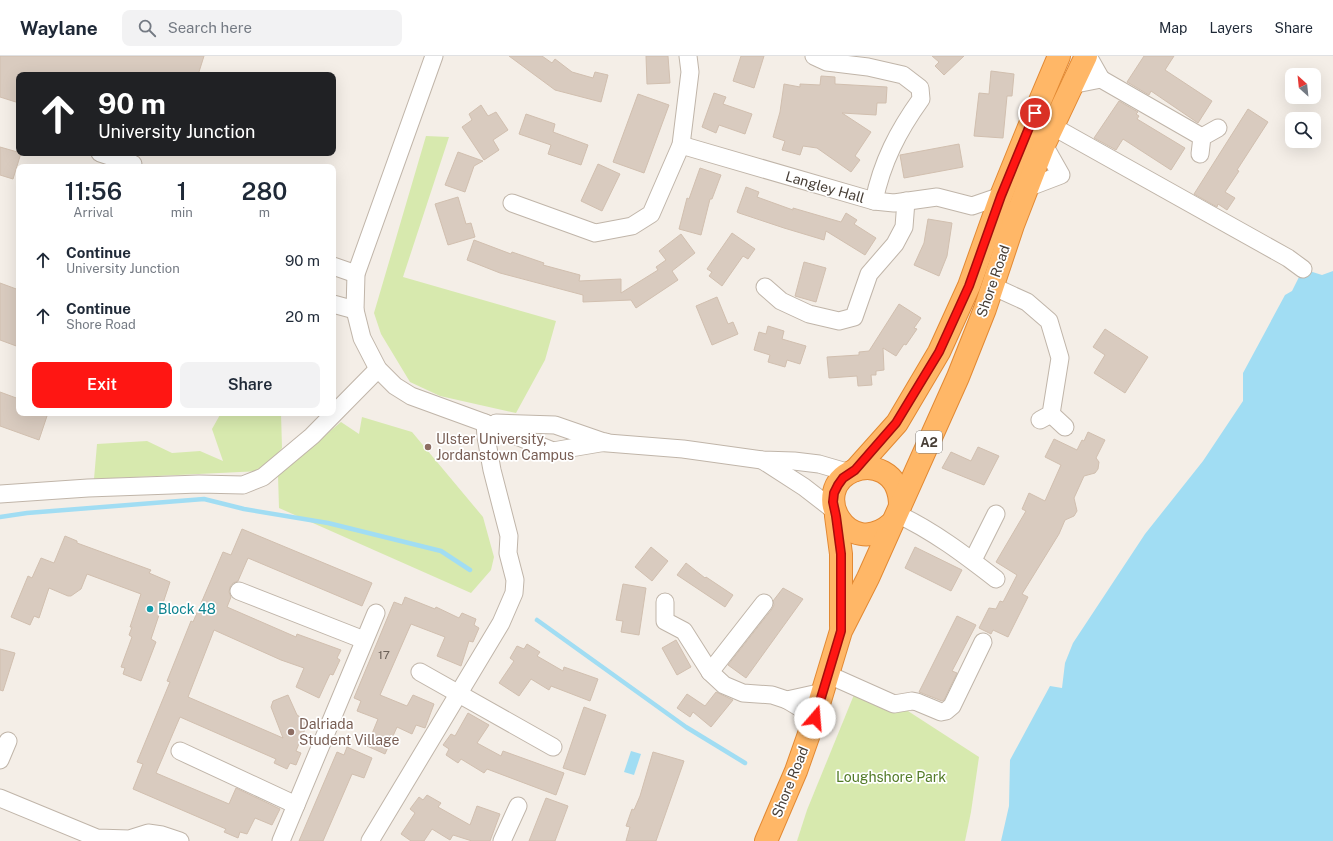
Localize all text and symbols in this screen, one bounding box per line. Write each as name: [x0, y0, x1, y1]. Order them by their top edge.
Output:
search box: [122, 10, 402, 46]
text: Waylane: [20, 17, 98, 39]
icon: search: [136, 17, 158, 39]
text: Search here: [168, 19, 252, 36]
text: Map: [1159, 20, 1187, 36]
text: Layers: [1209, 20, 1253, 36]
text: Share: [1275, 20, 1313, 36]
north arrow: [1285, 68, 1321, 104]
map controls: [1285, 68, 1321, 148]
text: 90 m: [98, 87, 166, 120]
icon: ahead: [32, 88, 84, 140]
pin: [1018, 96, 1052, 130]
icon: arrive: [1024, 102, 1046, 124]
button: search: [1285, 112, 1321, 148]
text: University Junction: [98, 121, 255, 142]
street label: Langley Hall: [784, 168, 866, 206]
text: 11:56: [65, 177, 122, 205]
text: 1: [177, 177, 187, 205]
text: 280: [242, 177, 287, 205]
text: Arrival: [73, 205, 113, 220]
text: min: [171, 205, 193, 220]
text: m: [259, 205, 270, 220]
street label: Shore Road: [973, 243, 1013, 319]
text: Continue: [66, 244, 131, 261]
icon: ahead: [32, 249, 54, 271]
text: 90 m: [285, 252, 320, 269]
text: University Junction: [66, 261, 180, 276]
text: Continue: [66, 300, 131, 317]
icon: ahead: [32, 305, 54, 327]
text: 20 m: [285, 308, 320, 325]
text: Shore Road: [66, 317, 136, 332]
button: Exit: [32, 362, 172, 408]
button: Share: [180, 362, 320, 408]
place label: Ulster University, Jordanstown Campus: [436, 431, 574, 463]
road number: A2: [916, 431, 942, 453]
marker: Ulster University, Jordanstown Campus: [423, 442, 433, 452]
place label: Block 48: [158, 601, 216, 617]
marker: Block 48: [145, 604, 155, 614]
house number: 17: [378, 648, 390, 662]
position arrow: [794, 697, 836, 739]
place label: Dalriada Student Village: [299, 716, 400, 748]
marker: Dalriada Student Village: [286, 727, 296, 737]
street label: Shore Road: [769, 744, 811, 820]
park label: Loughshore Park: [836, 769, 946, 785]

